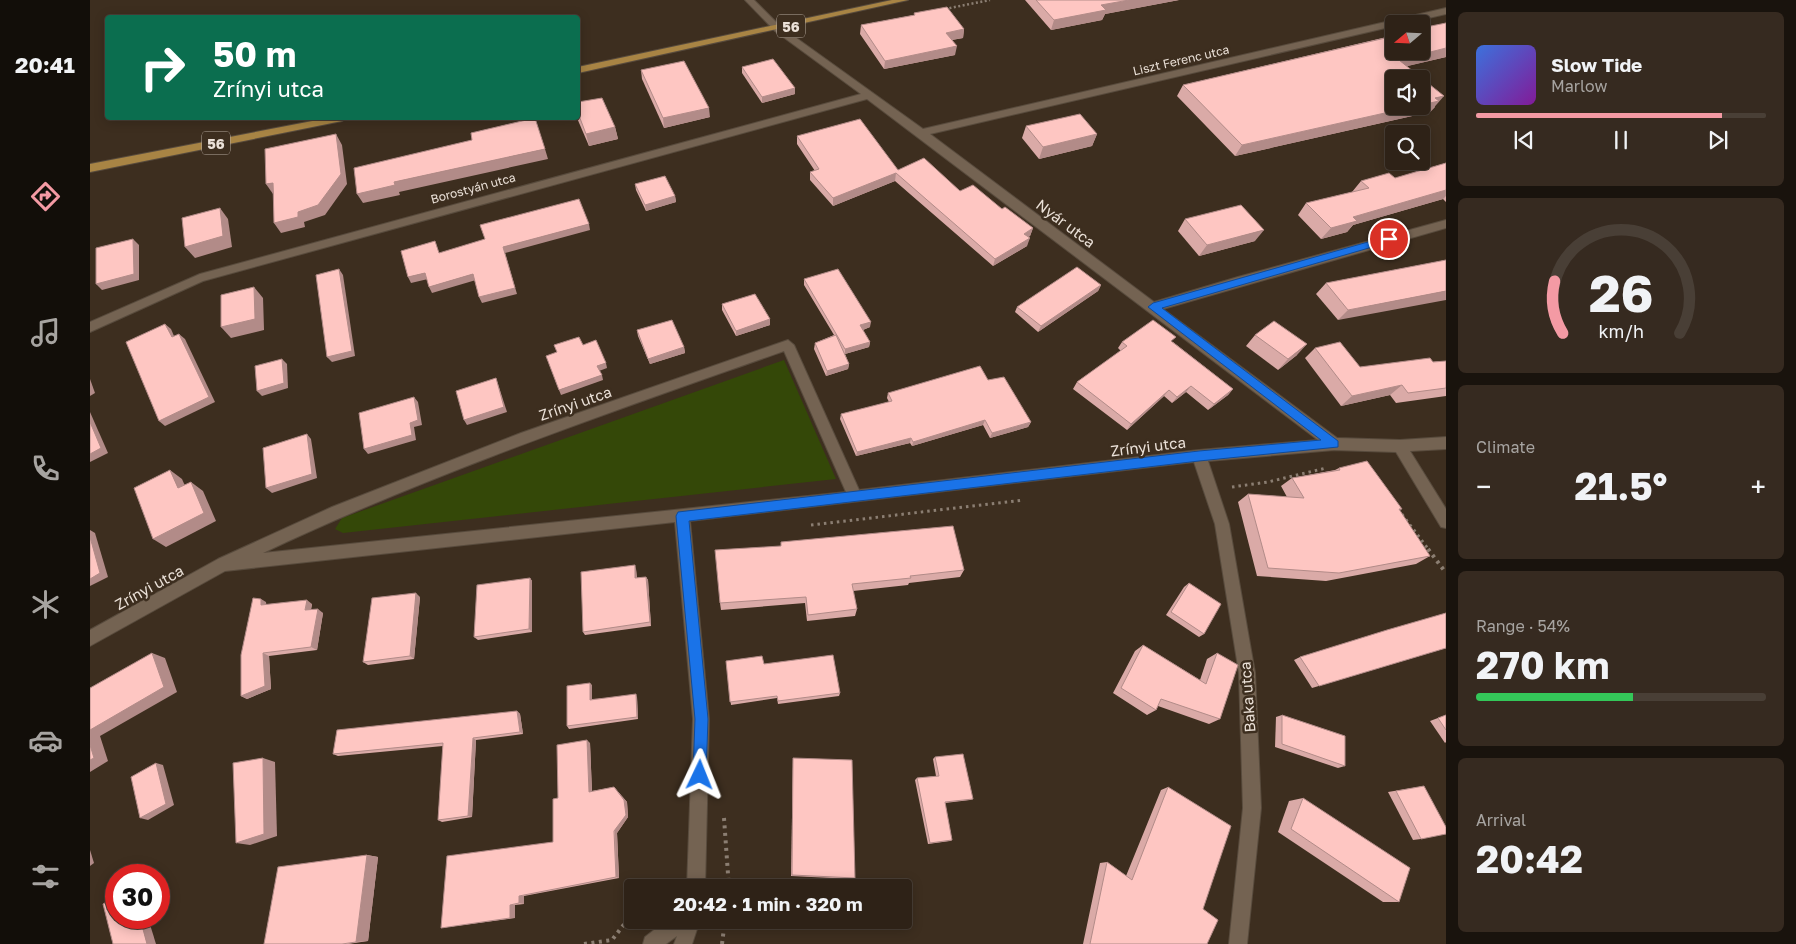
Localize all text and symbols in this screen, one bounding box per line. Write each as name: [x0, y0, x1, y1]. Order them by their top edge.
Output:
road number: 56: [777, 15, 805, 38]
north arrow: [1385, 15, 1430, 60]
map controls: [1385, 15, 1430, 170]
text: 50 m: [213, 33, 296, 75]
icon: right: [130, 35, 195, 100]
street label: Liszt Ferenc utca: [1131, 42, 1231, 78]
text: 20:41: [15, 51, 75, 78]
text: Slow Tide: [1551, 53, 1642, 76]
button: sound: [1385, 70, 1430, 115]
text: Zrínyi utca: [213, 75, 324, 102]
text: Marlow: [1551, 76, 1607, 96]
button: search: [1385, 125, 1430, 170]
icon: previous: [1510, 126, 1538, 154]
icon: pause: [1607, 126, 1635, 154]
icon: next: [1704, 126, 1732, 154]
road number: 56: [202, 132, 230, 154]
street label: Borostyán utca: [429, 169, 517, 207]
icon: directions: [28, 179, 63, 214]
street label: Nyár utca: [1033, 195, 1099, 251]
pin: [1368, 218, 1410, 260]
icon: arrive: [1375, 225, 1403, 253]
text: 26: [1589, 261, 1653, 323]
icon: music: [28, 315, 63, 350]
text: km/h: [1598, 320, 1644, 342]
street label: Zrínyi utca: [536, 382, 614, 424]
street label: Zrínyi utca: [1109, 432, 1187, 460]
text: Climate: [1476, 437, 1535, 457]
icon: phone: [28, 451, 63, 486]
text: 21.5°: [1575, 463, 1667, 508]
text: −: [1476, 470, 1491, 503]
text: +: [1751, 470, 1766, 503]
street label: Zrínyi utca: [112, 561, 186, 613]
icon: climate: [28, 587, 63, 622]
text: Range · 54%: [1476, 616, 1570, 636]
text: 270 km: [1476, 642, 1609, 687]
street label: Baka utca: [1236, 661, 1258, 733]
icon: car: [28, 723, 63, 758]
position arrow: [673, 748, 725, 800]
text: Arrival: [1476, 810, 1526, 830]
text: 20:42: [1476, 836, 1583, 881]
icon: filters: [28, 859, 63, 894]
speed limit sign: 30: [105, 864, 170, 929]
text: 20:42 · 1 min · 320 m: [673, 892, 863, 915]

